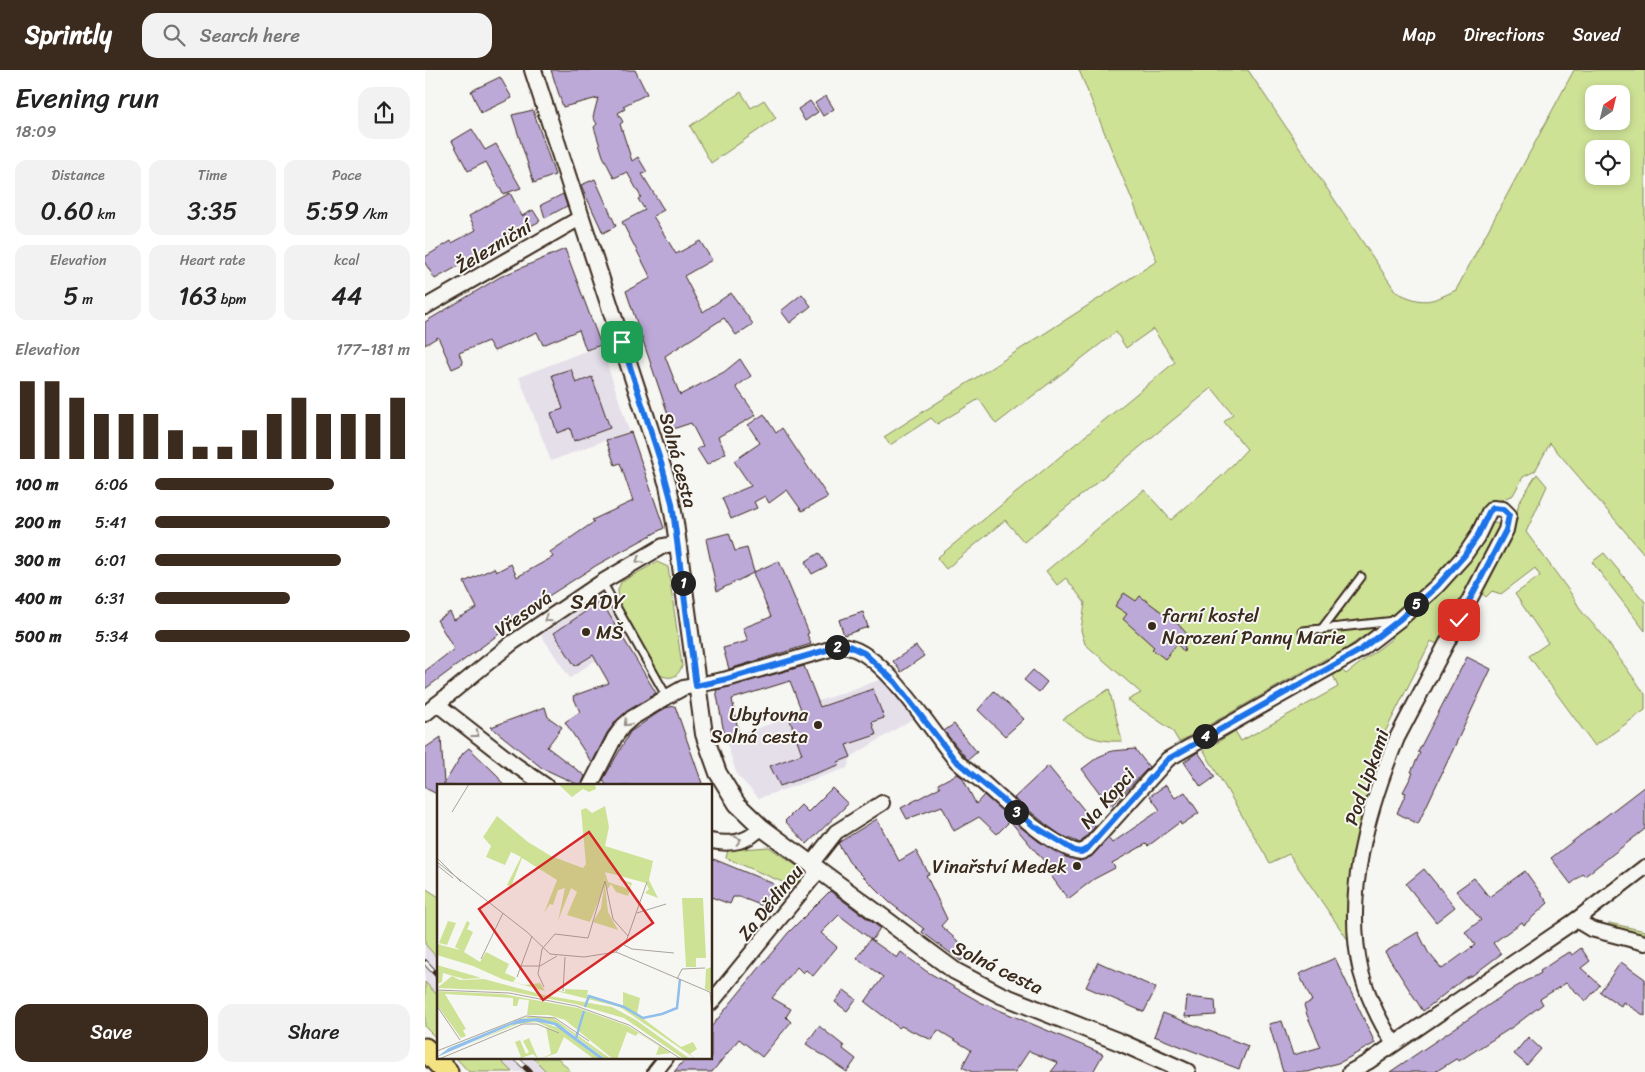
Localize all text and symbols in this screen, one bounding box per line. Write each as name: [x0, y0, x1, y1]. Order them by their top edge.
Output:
search box: [142, 13, 492, 58]
text: Sprintly: [25, 14, 112, 56]
text: Search here: [200, 19, 300, 52]
text: Map: [1403, 19, 1436, 51]
text: Directions: [1464, 19, 1545, 51]
text: Saved: [1573, 19, 1620, 51]
icon: search: [160, 21, 188, 49]
text: Evening run: [15, 73, 159, 122]
north arrow: [1585, 85, 1630, 130]
map controls: [1585, 85, 1630, 185]
button: share: [358, 87, 410, 139]
text: 18:09: [15, 117, 56, 146]
button: locate: [1585, 140, 1630, 185]
text: Distance: [52, 163, 105, 188]
text: Time: [198, 163, 227, 188]
text: Pace: [332, 163, 362, 188]
text: 0.60: [41, 188, 94, 233]
text: 3:35: [187, 188, 238, 233]
text: 5:59: [306, 188, 359, 233]
text: km: [94, 202, 116, 227]
text: /km: [359, 202, 388, 227]
street label: Železniční: [448, 209, 540, 282]
text: Elevation: [50, 248, 107, 273]
text: Heart rate: [180, 248, 245, 273]
text: kcal: [334, 248, 360, 273]
text: 5: [63, 273, 79, 318]
text: 163: [178, 273, 217, 318]
text: 44: [331, 273, 362, 318]
text: m: [79, 287, 93, 312]
text: bpm: [217, 287, 247, 312]
pin: [601, 321, 643, 363]
icon: arrive: [608, 328, 636, 356]
text: Elevation: [15, 335, 80, 364]
text: 177–181 m: [336, 335, 410, 364]
street label: Solná cesta: [650, 409, 707, 512]
text: 100 m: [15, 470, 59, 499]
text: 6:06: [95, 470, 128, 499]
text: 200 m: [15, 508, 61, 537]
text: 5:41: [95, 508, 126, 537]
text: 300 m: [15, 546, 60, 575]
text: 6:01: [95, 546, 126, 575]
one-way arrow: [635, 553, 644, 563]
pin: 1: [671, 570, 695, 596]
text: 1: [680, 571, 687, 596]
street label: Vřesová: [487, 581, 560, 645]
district label: SADY: [570, 583, 626, 621]
text: 400 m: [15, 584, 62, 613]
text: 6:31: [95, 584, 125, 613]
pin: 5: [1403, 592, 1429, 616]
text: 5: [1412, 592, 1421, 617]
place label: farní kostel Narození Panny Marie: [1162, 599, 1346, 654]
pin: [1438, 599, 1480, 641]
icon: check: [1445, 606, 1473, 634]
one-way arrow: [543, 613, 553, 622]
place label: MŠ: [596, 616, 624, 649]
marker: farní kostel Narození Panny Marie: [1146, 620, 1158, 632]
text: 500 m: [15, 622, 61, 651]
text: 5:34: [95, 622, 128, 651]
marker: MŠ: [580, 626, 592, 638]
pin: 2: [825, 634, 849, 660]
text: 2: [833, 635, 842, 660]
place label: Ubytovna Solná cesta: [710, 698, 808, 753]
one-way arrow: [623, 717, 632, 726]
marker: Ubytovna Solná cesta: [812, 719, 824, 731]
pin: 4: [1193, 724, 1217, 748]
text: 4: [1201, 724, 1210, 749]
street label: Pod Lipkami: [1335, 724, 1399, 830]
one-way arrow: [470, 729, 479, 737]
street label: Na Kopci: [1071, 760, 1144, 836]
inset map: [437, 784, 713, 1060]
pin: 3: [1003, 800, 1029, 824]
text: 3: [1013, 800, 1020, 825]
one-way arrow: [734, 835, 743, 846]
place label: Vinařství Medek: [932, 850, 1067, 883]
street label: Za Dědinou: [729, 857, 812, 948]
marker: Vinařství Medek: [1071, 860, 1083, 872]
street label: Solná cesta: [947, 931, 1049, 1004]
button: Save: [15, 1004, 208, 1062]
button: Share: [218, 1004, 410, 1062]

